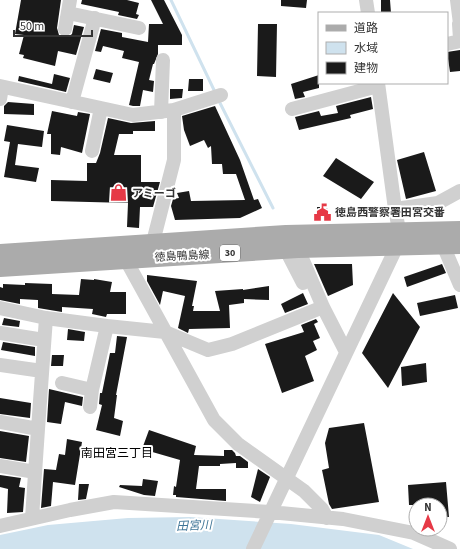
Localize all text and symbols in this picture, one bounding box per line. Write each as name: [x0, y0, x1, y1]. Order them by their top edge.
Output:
scale bar: [14, 12, 92, 38]
legend: [318, 12, 448, 84]
text: 50 m: [20, 18, 44, 35]
text: 道路: [354, 20, 378, 37]
text: 水域: [354, 40, 378, 57]
text: 建物: [354, 60, 378, 77]
shop icon: アミーゴ: [109, 183, 129, 203]
place label: アミーゴ: [132, 186, 176, 201]
public building icon: 徳島西警察署田宮交番: [312, 202, 332, 222]
place label: 徳島西警察署田宮交番: [335, 205, 445, 220]
road number: 30: [220, 245, 240, 261]
street label: 徳島鴨島線: [154, 247, 210, 265]
district label: 南田宮三丁目: [81, 445, 153, 462]
north arrow: [408, 497, 448, 537]
text: N: [424, 500, 432, 515]
water label: 田宮川: [176, 517, 214, 535]

